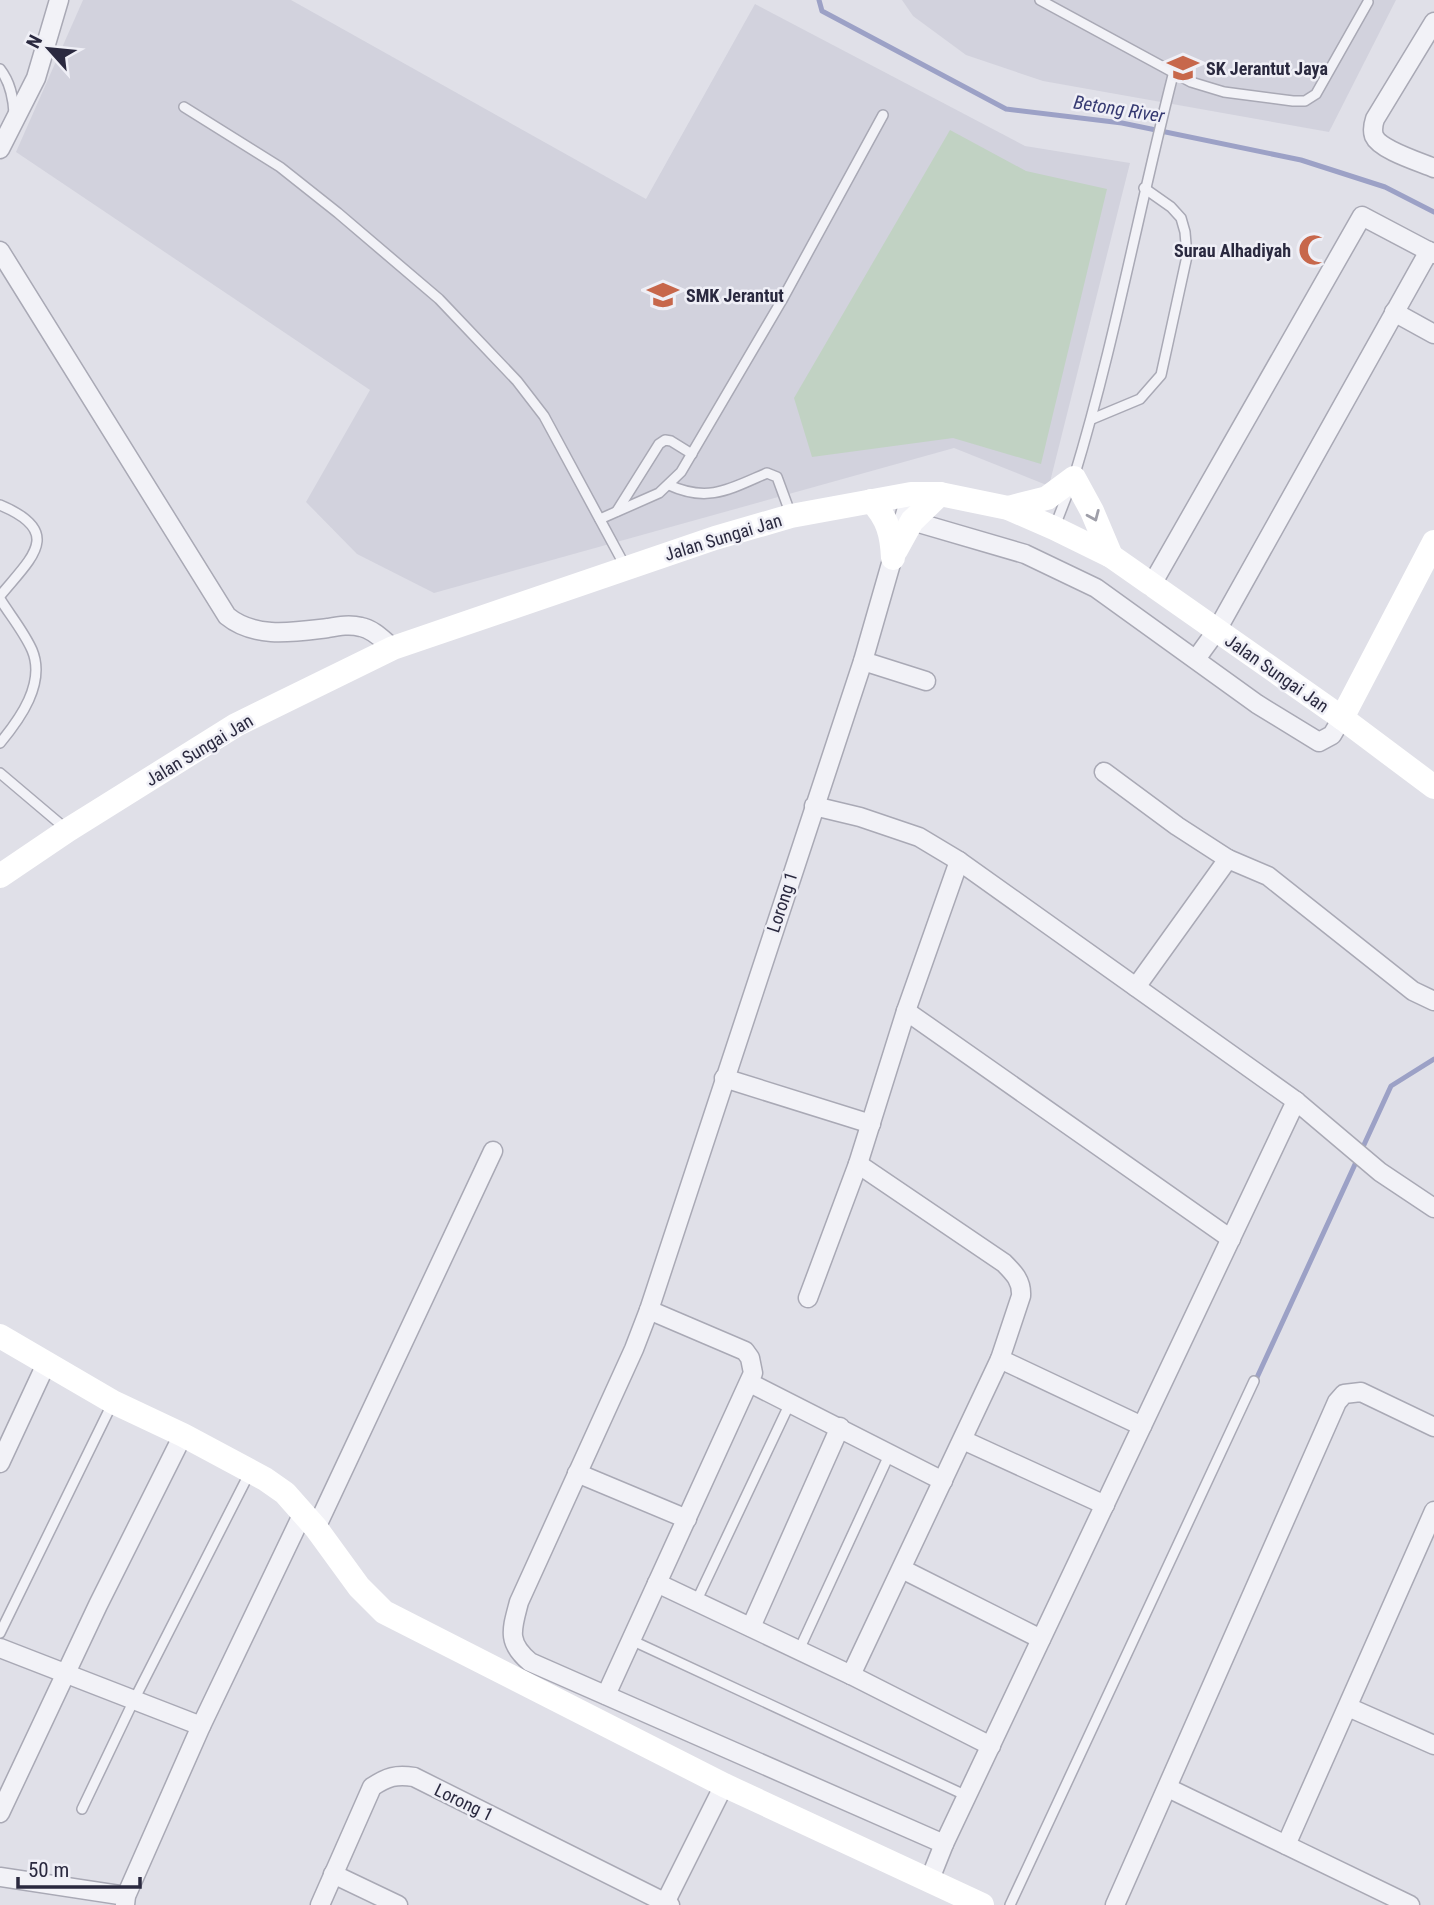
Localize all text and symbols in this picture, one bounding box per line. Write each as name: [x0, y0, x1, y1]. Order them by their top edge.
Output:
north arrow: [14, 14, 84, 84]
text: N: [21, 31, 47, 52]
school or university icon: SK Jerantut Jaya: [1166, 51, 1200, 85]
place label: SK Jerantut Jaya: [1206, 58, 1328, 79]
water label: Betong River: [1072, 90, 1166, 128]
mosque icon: Surau Alhadiyah: [1297, 233, 1331, 267]
place label: Surau Alhadiyah: [1174, 240, 1291, 261]
school or university icon: SMK Jerantut: [646, 278, 680, 312]
place label: SMK Jerantut: [686, 285, 784, 306]
street label: Jalan Sungai Jan: [662, 509, 784, 565]
one-way arrow: [1085, 510, 1099, 522]
street label: Jalan Sungai Jan: [1221, 630, 1333, 716]
street label: Jalan Sungai Jan: [142, 710, 256, 790]
street label: Lorong 1: [762, 869, 802, 935]
street label: Lorong 1: [431, 1779, 497, 1825]
scale bar: [18, 1846, 140, 1890]
text: 50 m: [28, 1858, 69, 1882]

